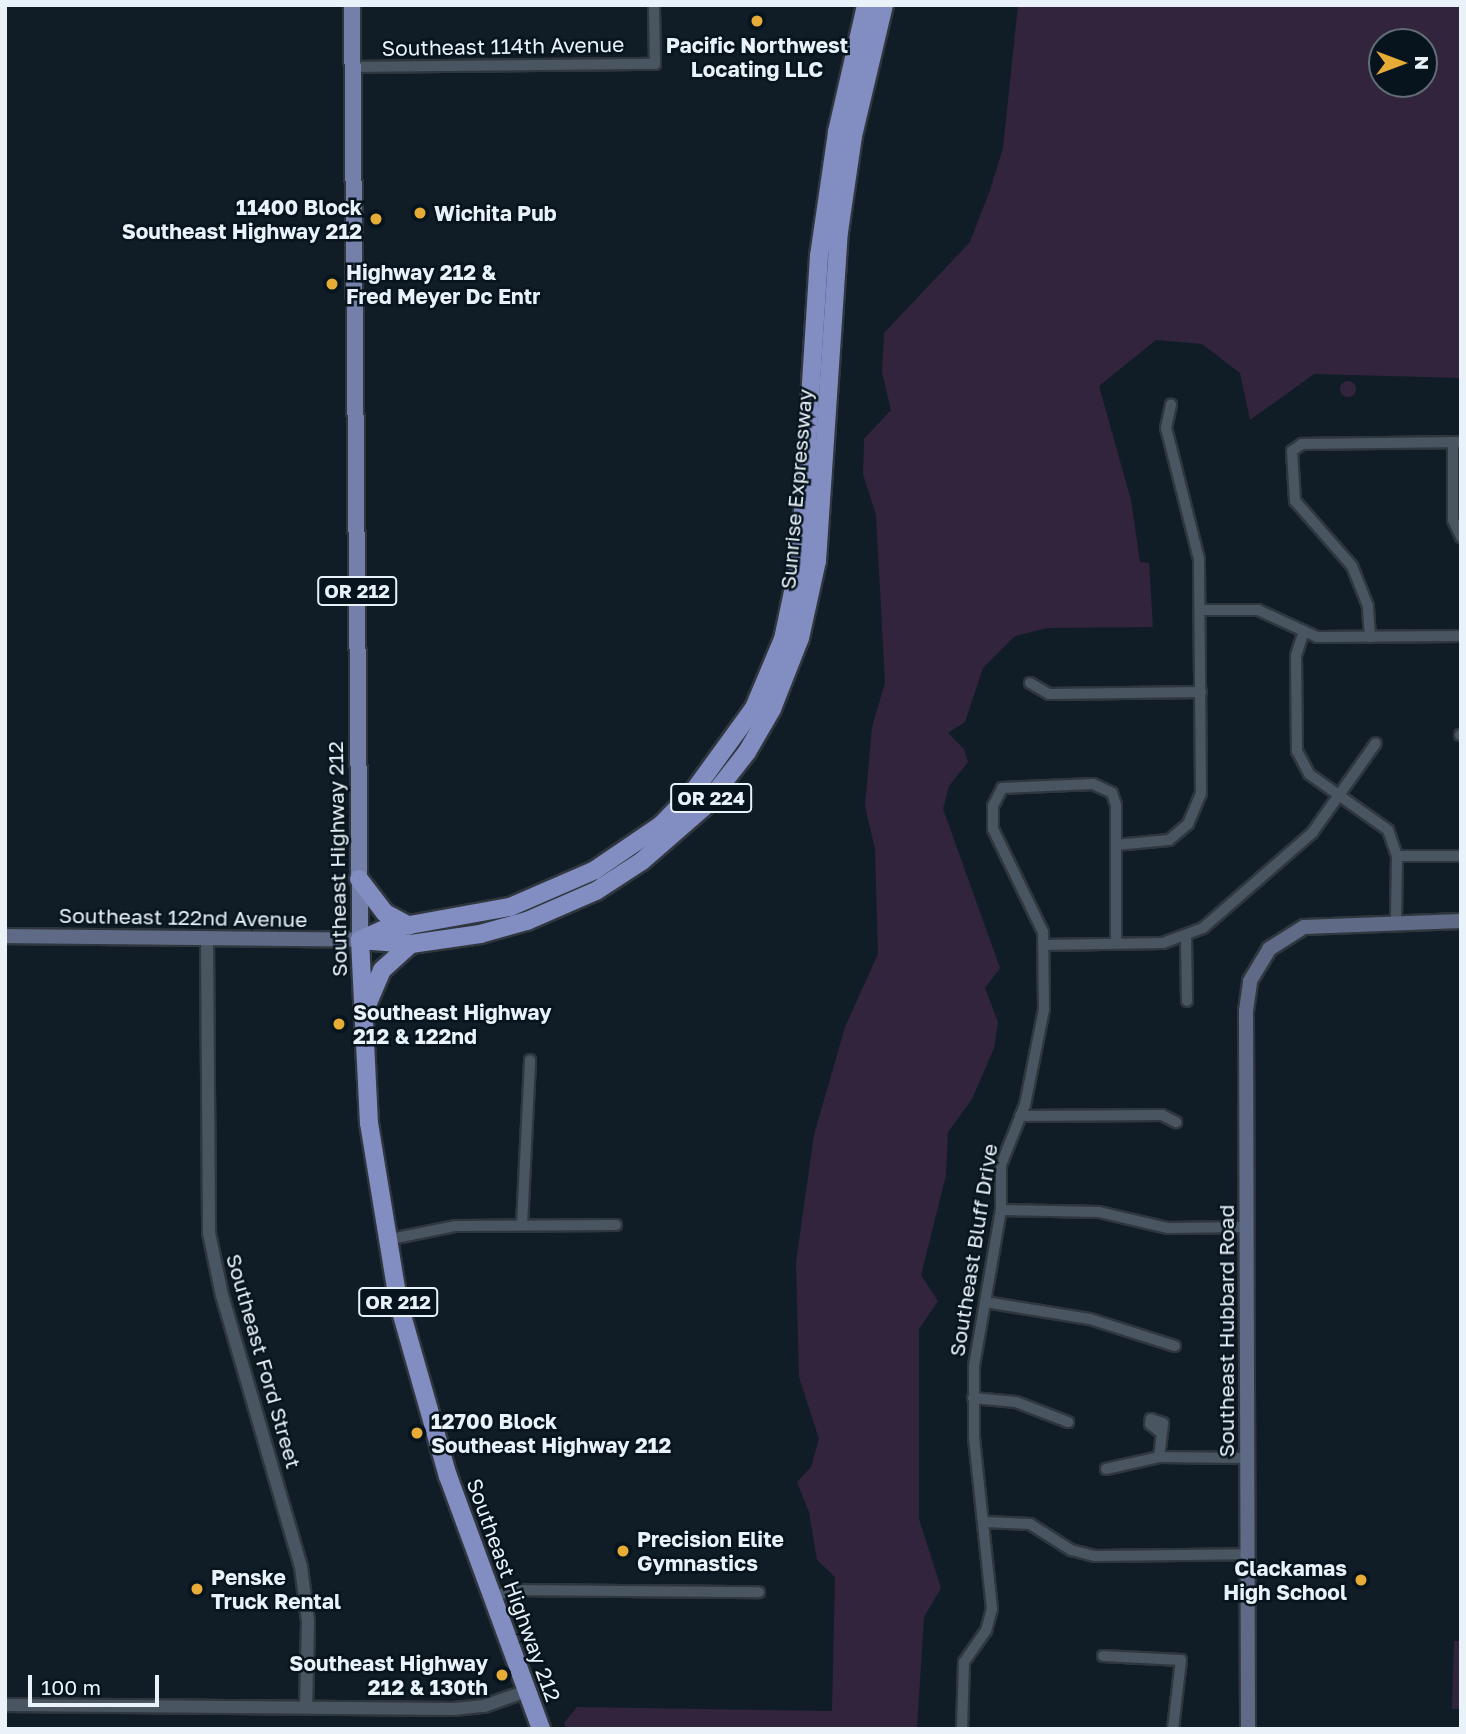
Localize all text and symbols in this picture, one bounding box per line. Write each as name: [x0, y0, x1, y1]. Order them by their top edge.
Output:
marker: Pacific Northwest Locating LLC: [749, 13, 765, 29]
north arrow: [1368, 28, 1438, 98]
street label: Southeast 114th Avenue: [381, 31, 625, 61]
place label: Pacific Northwest Locating LLC: [666, 32, 848, 82]
text: N: [1411, 56, 1434, 70]
place label: 11400 Block Southeast Highway 212: [122, 194, 362, 244]
place label: Wichita Pub: [434, 200, 557, 226]
marker: Wichita Pub: [412, 205, 428, 221]
marker: 11400 Block Southeast Highway 212: [368, 211, 384, 227]
place label: Highway 212 & Fred Meyer Dc Entr: [346, 259, 540, 309]
marker: Highway 212 & Fred Meyer Dc Entr: [324, 276, 340, 292]
street label: Sunrise Expressway: [775, 388, 817, 590]
road number: OR 212: [317, 576, 397, 606]
street label: Southeast Highway 212: [322, 741, 352, 977]
road number: OR 224: [669, 782, 753, 814]
street label: Southeast 122nd Avenue: [58, 902, 308, 932]
place label: Southeast Highway 212 & 122nd: [353, 999, 552, 1049]
marker: Southeast Highway 212 & 122nd: [331, 1016, 347, 1032]
street label: Southeast Bluff Drive: [944, 1142, 1002, 1358]
street label: Southeast Hubbard Road: [1213, 1205, 1239, 1457]
street label: Southeast Ford Street: [221, 1251, 307, 1471]
road number: OR 212: [358, 1286, 438, 1318]
place label: 12700 Block Southeast Highway 212: [431, 1408, 671, 1458]
marker: 12700 Block Southeast Highway 212: [409, 1425, 425, 1441]
street label: Southeast Highway 212: [462, 1475, 566, 1705]
place label: Precision Elite Gymnastics: [637, 1526, 784, 1576]
marker: Precision Elite Gymnastics: [615, 1543, 631, 1559]
place label: Clackamas High School: [1223, 1555, 1347, 1605]
place label: Penske Truck Rental: [211, 1564, 341, 1614]
marker: Clackamas High School: [1353, 1572, 1369, 1588]
marker: Penske Truck Rental: [189, 1581, 205, 1597]
place label: Southeast Highway 212 & 130th: [289, 1650, 488, 1700]
scale bar: [32, 1660, 163, 1704]
marker: Southeast Highway 212 & 130th: [494, 1667, 510, 1683]
text: 100 m: [41, 1674, 101, 1700]

